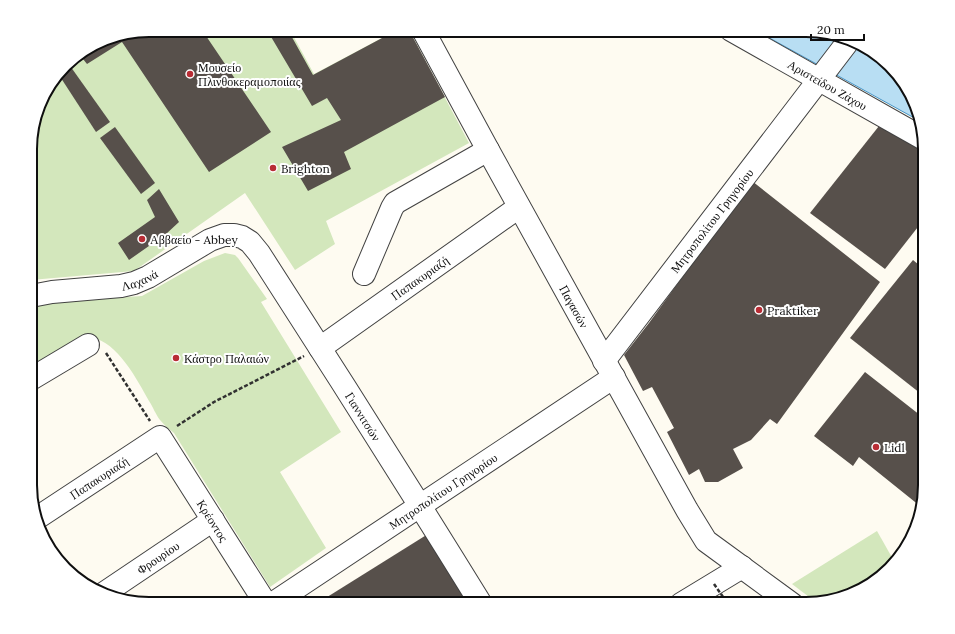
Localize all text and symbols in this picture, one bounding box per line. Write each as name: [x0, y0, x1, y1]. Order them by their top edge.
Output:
scale bar: [811, 16, 864, 42]
text: 20 m: [817, 22, 845, 37]
street label: Αριστείδου Ζάχου: [785, 56, 870, 113]
place label: Μουσείο Πλινθοκεραμοποιίας: [198, 60, 301, 89]
marker: Μουσείο Πλινθοκεραμοποιίας: [185, 69, 195, 79]
place label: Brighton: [281, 161, 330, 176]
marker: Brighton: [268, 163, 278, 173]
street label: Μητροπολίτου Γρηγορίου: [667, 165, 756, 275]
place label: Αββαείο - Abbey: [150, 232, 239, 247]
marker: Αββαείο - Abbey: [137, 234, 147, 244]
street label: Παπακυριαζή: [388, 252, 451, 303]
street label: Λαχανά: [120, 265, 161, 293]
street label: Παγασών: [556, 282, 593, 331]
place label: Praktiker: [767, 303, 819, 318]
marker: Praktiker: [754, 305, 764, 315]
place label: Κάστρο Παλαιών: [184, 351, 270, 366]
marker: Κάστρο Παλαιών: [171, 353, 181, 363]
street label: Γιαννιτσών: [342, 389, 385, 444]
place label: Lidl: [884, 440, 905, 455]
marker: Lidl: [871, 442, 881, 452]
street label: Μητροπολίτου Γρηγορίου: [386, 449, 500, 532]
street label: Παπακυριαζή: [67, 453, 131, 502]
street label: Κρέοντος: [194, 497, 232, 544]
street label: Φρουρίου: [134, 538, 182, 577]

